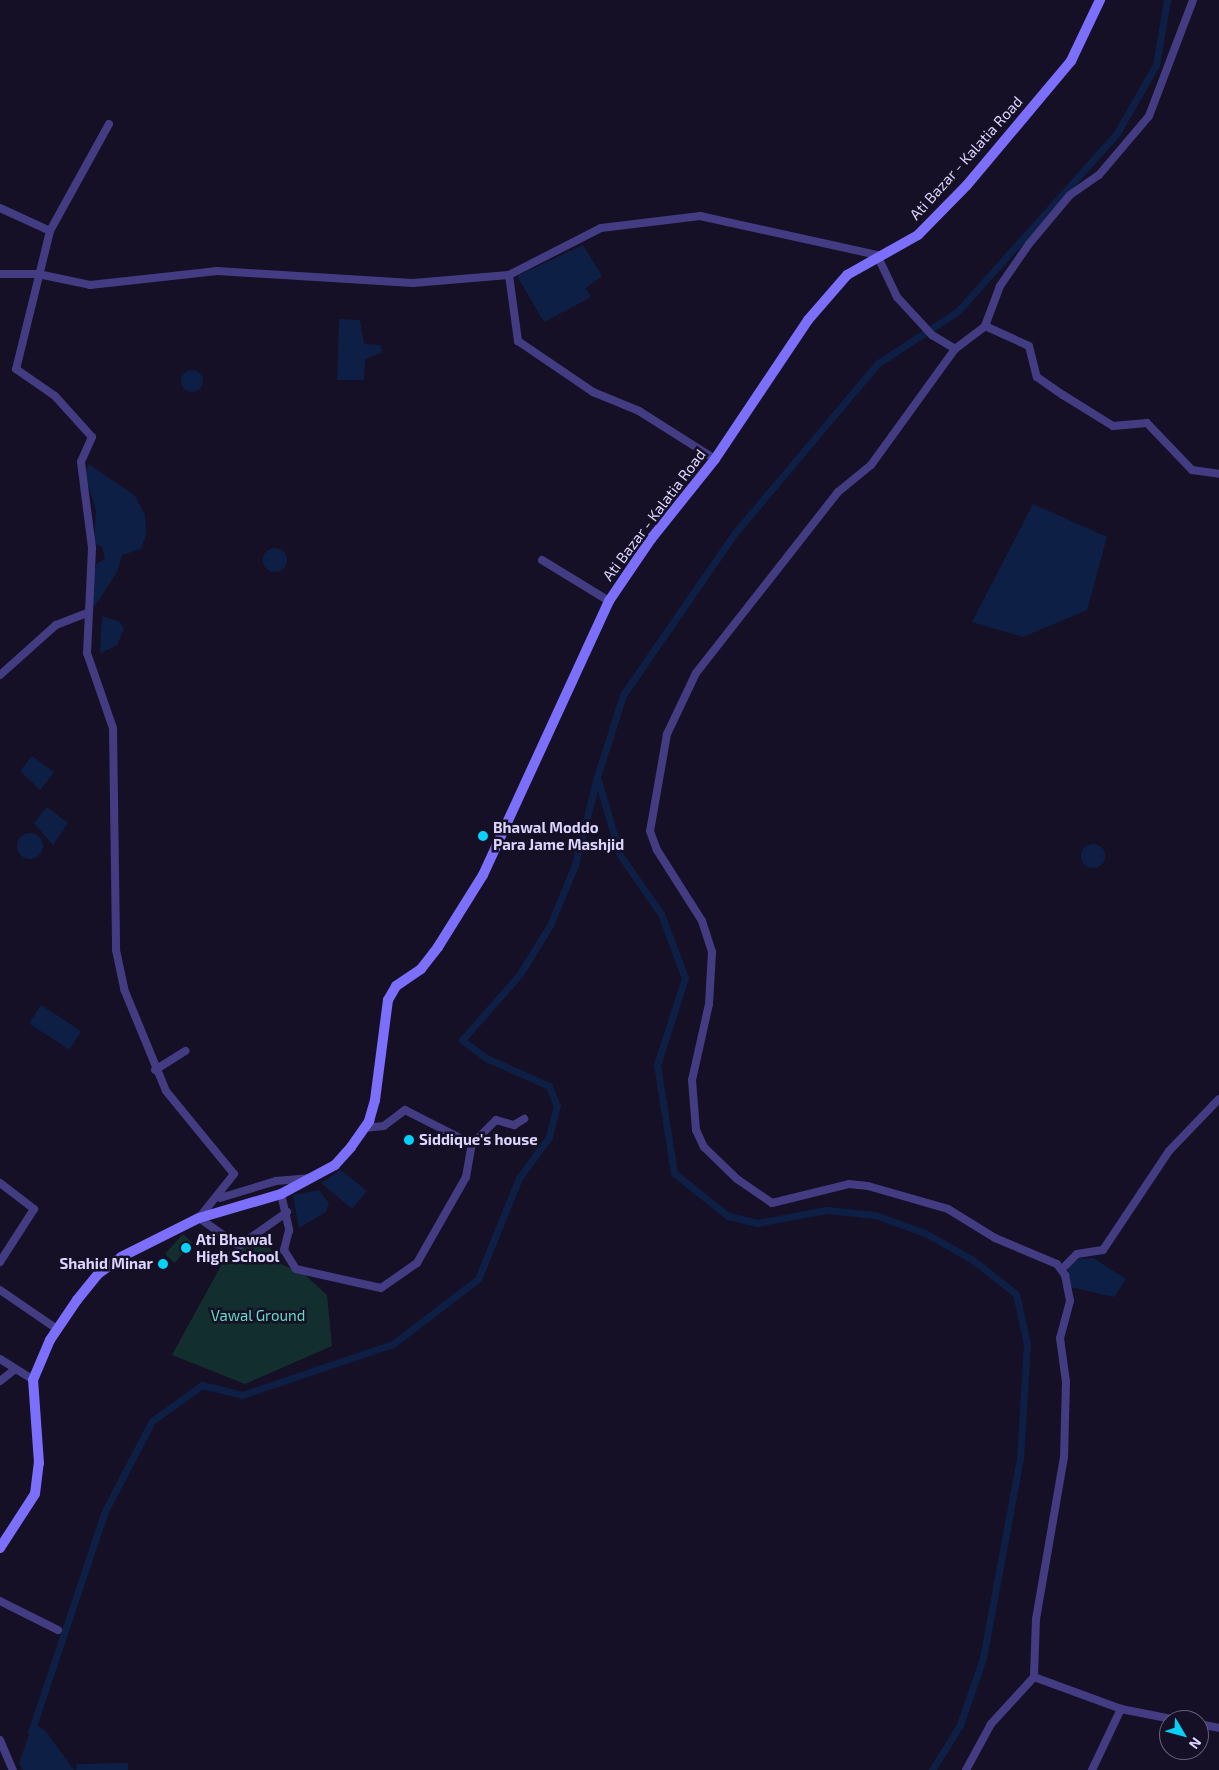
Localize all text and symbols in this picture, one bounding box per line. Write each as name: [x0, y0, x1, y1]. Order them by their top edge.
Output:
street label: Ati Bazar - Kalatia Road: [906, 92, 1026, 224]
street label: Ati Bazar - Kalatia Road: [599, 446, 709, 584]
place label: Bhawal Moddo Para Jame Mashjid: [493, 818, 624, 853]
marker: Bhawal Moddo Para Jame Mashjid: [477, 830, 489, 842]
place label: Siddique's house: [419, 1131, 538, 1149]
marker: Siddique's house: [403, 1134, 415, 1146]
place label: Ati Bhawal High School: [196, 1230, 280, 1265]
marker: Ati Bhawal High School: [180, 1242, 192, 1254]
place label: Shahid Minar: [59, 1255, 153, 1273]
marker: Shahid Minar: [157, 1258, 169, 1270]
park label: Vawal Ground: [211, 1307, 305, 1325]
north arrow: [1159, 1710, 1209, 1760]
text: N: [1186, 1735, 1205, 1753]

